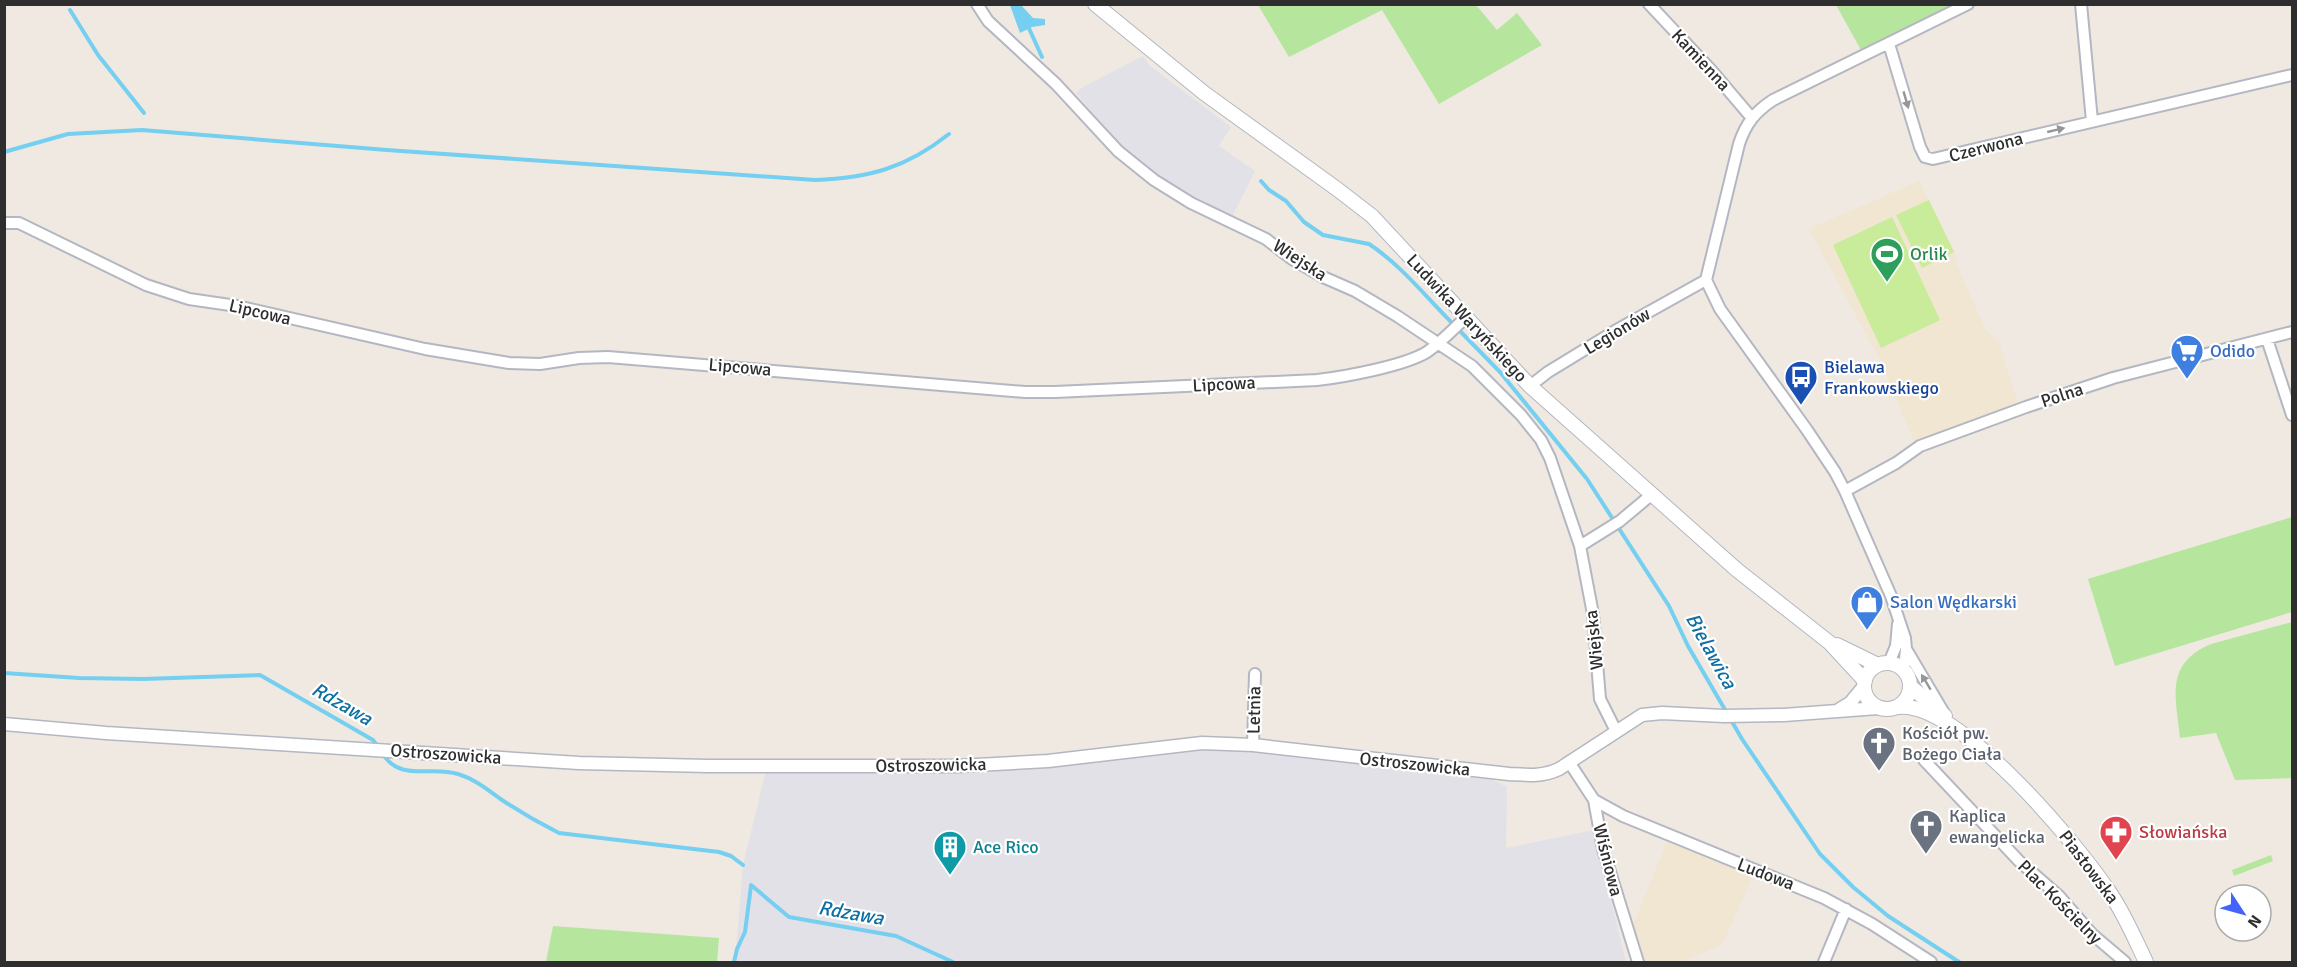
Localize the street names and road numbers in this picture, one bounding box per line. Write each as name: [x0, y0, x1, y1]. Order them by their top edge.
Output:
street label: Kamienna: [1667, 24, 1735, 96]
street label: Czerwona: [1947, 127, 2025, 167]
street label: Wiejska: [1269, 234, 1331, 286]
street label: Ludwika Waryńskiego: [1402, 249, 1532, 387]
street label: Lipcowa: [227, 294, 293, 330]
street label: Legionów: [1580, 303, 1654, 359]
street label: Lipcowa: [708, 353, 772, 381]
street label: Lipcowa: [1192, 371, 1256, 397]
street label: Polna: [2038, 378, 2086, 412]
street label: Wiejska: [1580, 609, 1608, 671]
street label: Letnia: [1243, 686, 1265, 734]
street label: Ostroszowicka: [390, 739, 502, 769]
street label: Ostroszowicka: [1359, 747, 1471, 781]
street label: Ostroszowicka: [875, 753, 987, 777]
street label: Wiśniowa: [1588, 821, 1628, 899]
street label: Piastowska: [2054, 826, 2124, 908]
street label: Ludowa: [1734, 853, 1798, 895]
street label: Plac Kościelny: [2013, 855, 2107, 949]

